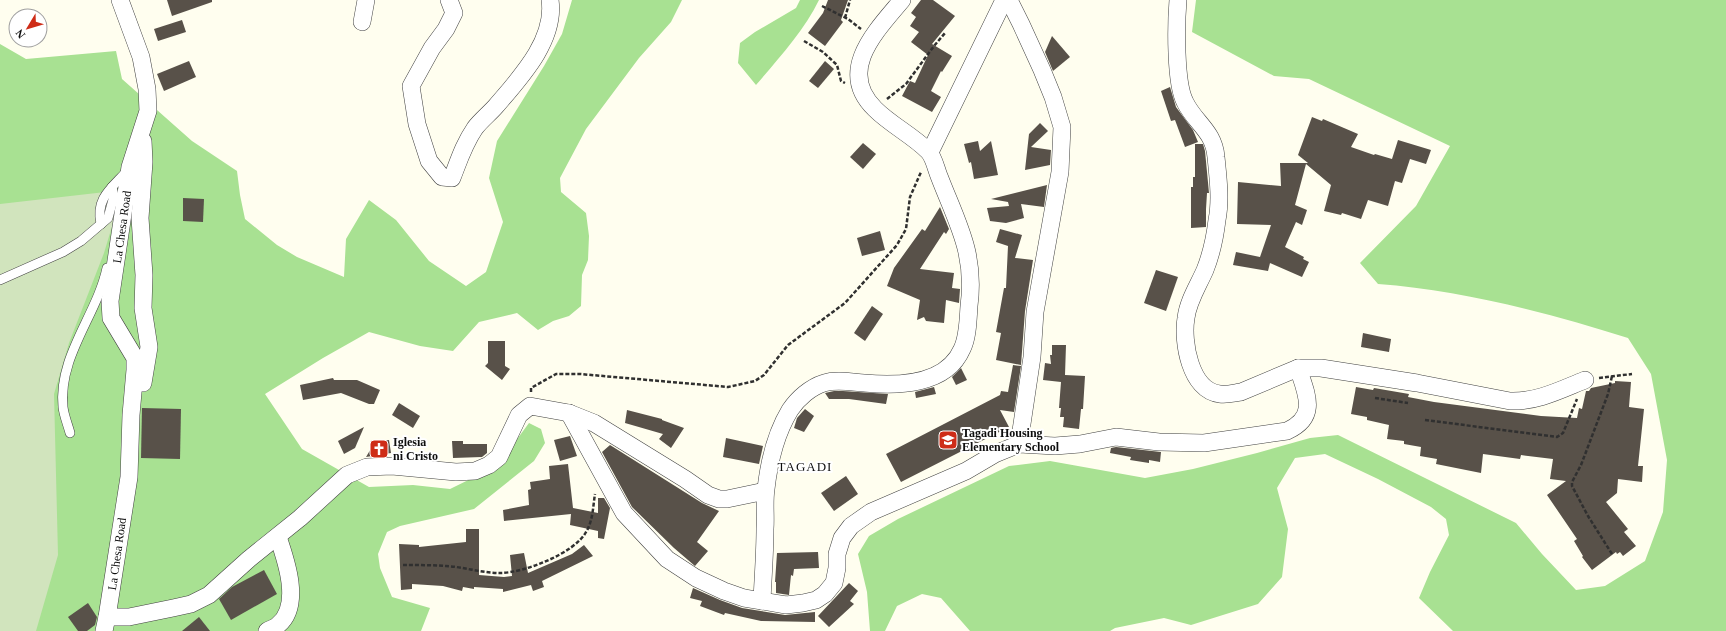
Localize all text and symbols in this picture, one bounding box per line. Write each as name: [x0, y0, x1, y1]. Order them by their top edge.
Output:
north arrow: [8, 8, 48, 48]
text: N: [13, 27, 27, 41]
street label: La Chesa Road: [110, 190, 134, 264]
place label: Tagadi Housing Elementary School: [962, 426, 1060, 454]
school or university icon: Tagadi Housing Elementary School: [937, 429, 959, 451]
place label: Iglesia ni Cristo: [393, 435, 438, 463]
church icon: Iglesia ni Cristo: [368, 438, 390, 460]
district label: TAGADI: [778, 459, 832, 474]
street label: La Chesa Road: [105, 517, 129, 591]

